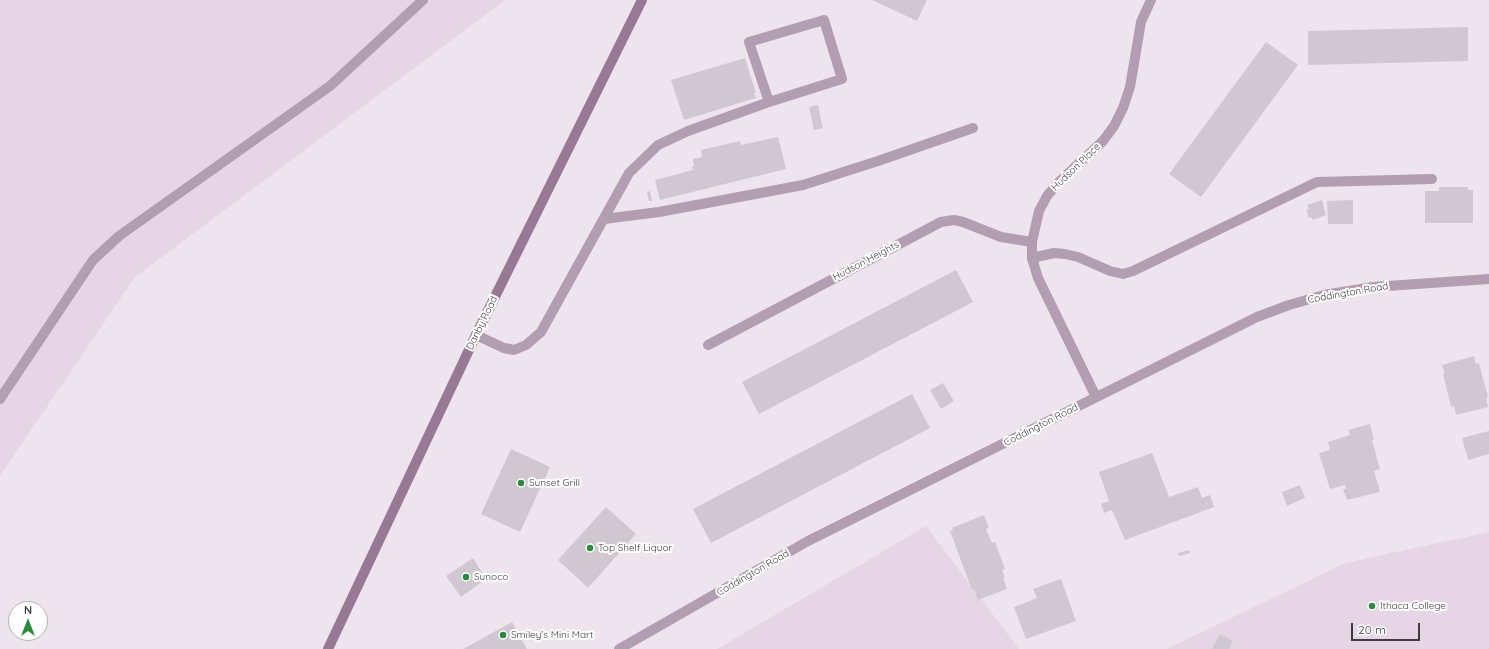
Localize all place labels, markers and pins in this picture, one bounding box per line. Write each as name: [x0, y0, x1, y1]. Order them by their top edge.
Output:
place label: Sunset Grill: [529, 477, 580, 489]
marker: Sunset Grill: [516, 478, 526, 488]
place label: Top Shelf Liquor: [598, 542, 672, 554]
marker: Top Shelf Liquor: [585, 543, 595, 553]
place label: Sunoco: [474, 571, 508, 583]
marker: Sunoco: [461, 572, 471, 582]
place label: Ithaca College: [1380, 600, 1446, 612]
marker: Ithaca College: [1367, 601, 1377, 611]
place label: Smiley's Mini Mart: [511, 629, 593, 641]
marker: Smiley's Mini Mart: [498, 630, 508, 640]

